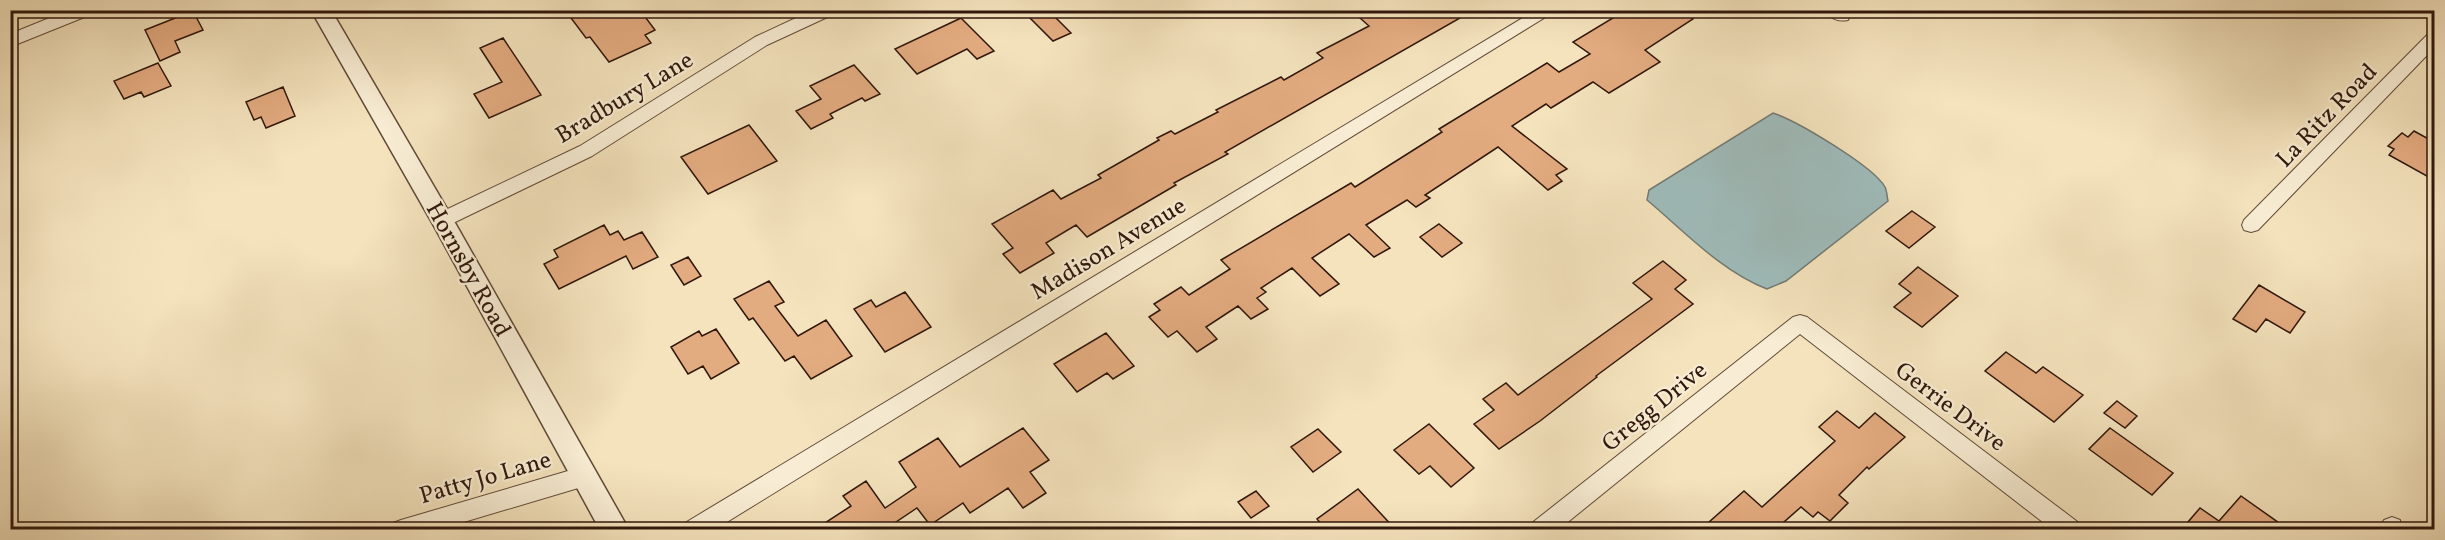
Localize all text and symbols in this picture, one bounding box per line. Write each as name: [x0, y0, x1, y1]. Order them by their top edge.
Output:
street label: Bradbury Lane: [550, 44, 700, 153]
street label: La Ritz Road: [2269, 57, 2386, 176]
street label: Madison Avenue: [1025, 190, 1193, 310]
street label: Hornsby Road: [416, 196, 518, 344]
street label: Gregg Drive: [1595, 354, 1715, 461]
street label: Gerrie Drive: [1887, 355, 2012, 461]
street label: Patty Jo Lane: [416, 444, 555, 514]

